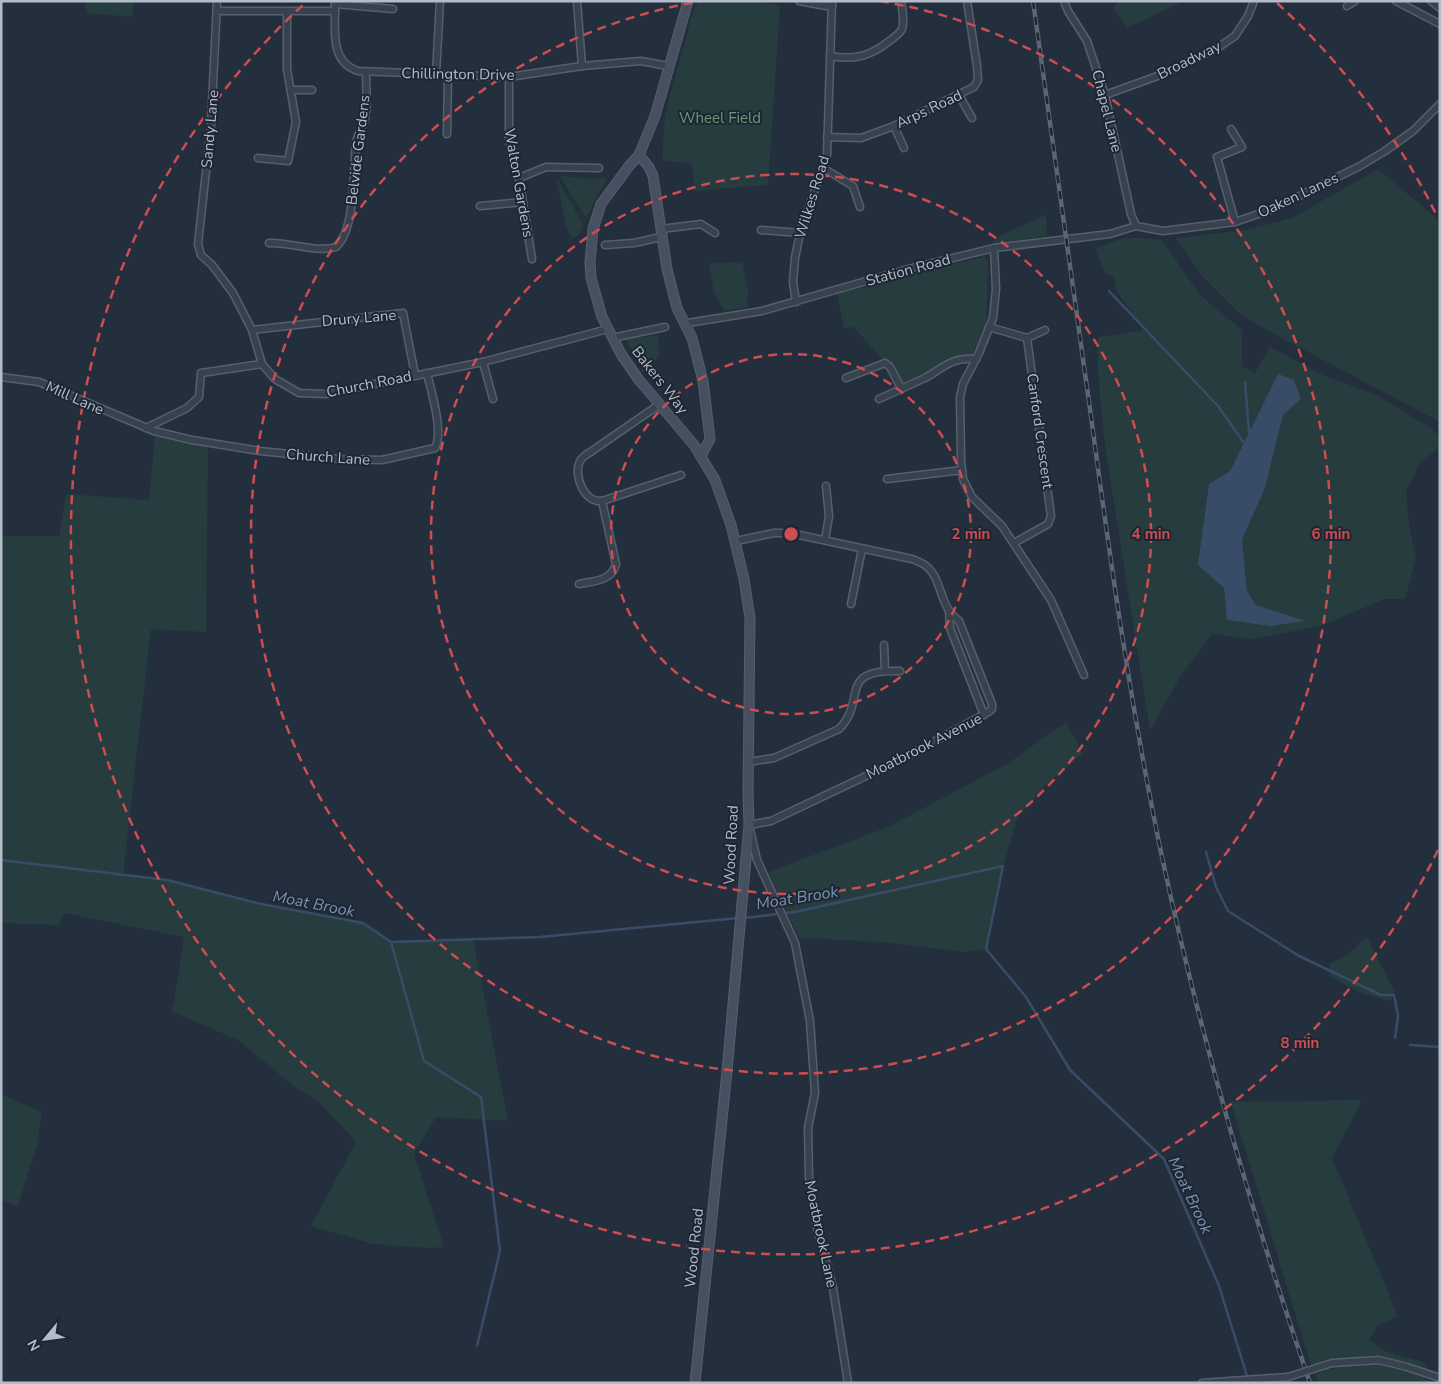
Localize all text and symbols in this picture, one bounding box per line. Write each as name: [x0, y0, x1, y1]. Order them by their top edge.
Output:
street label: Broadway: [1154, 36, 1224, 84]
street label: Chillington Drive: [401, 63, 515, 85]
street label: Chapel Lane: [1087, 68, 1127, 154]
street label: Arps Road: [893, 85, 965, 133]
street label: Sandy Lane: [197, 89, 223, 169]
street label: Belvide Gardens: [341, 94, 375, 206]
park label: Wheel Field: [679, 108, 761, 128]
street label: Walton Gardens: [500, 127, 538, 239]
street label: Wilkes Road: [790, 153, 834, 241]
street label: Oaken Lanes: [1254, 168, 1342, 222]
street label: Station Road: [864, 249, 952, 291]
street label: Drury Lane: [321, 305, 397, 331]
street label: Bakers Way: [627, 342, 693, 418]
street label: Church Road: [325, 366, 413, 402]
street label: Canford Crescent: [1022, 372, 1058, 491]
street label: Mill Lane: [43, 376, 107, 420]
street label: Church Lane: [285, 444, 371, 470]
text: 2 min: [952, 524, 990, 544]
text: 4 min: [1132, 524, 1170, 544]
text: 6 min: [1312, 524, 1350, 544]
centre of rings: [782, 525, 800, 543]
street label: Moatbrook Avenue: [863, 708, 985, 784]
street label: Wood Road: [719, 805, 743, 885]
water label: Moat Brook: [754, 880, 841, 915]
water label: Moat Brook: [271, 885, 358, 923]
text: 8 min: [1281, 1033, 1319, 1053]
water label: Moat Brook: [1163, 1153, 1218, 1239]
street label: Moatbrook Lane: [800, 1179, 842, 1289]
street label: Wood Road: [680, 1207, 708, 1289]
north arrow: [20, 1314, 70, 1364]
text: N: [23, 1336, 45, 1354]

